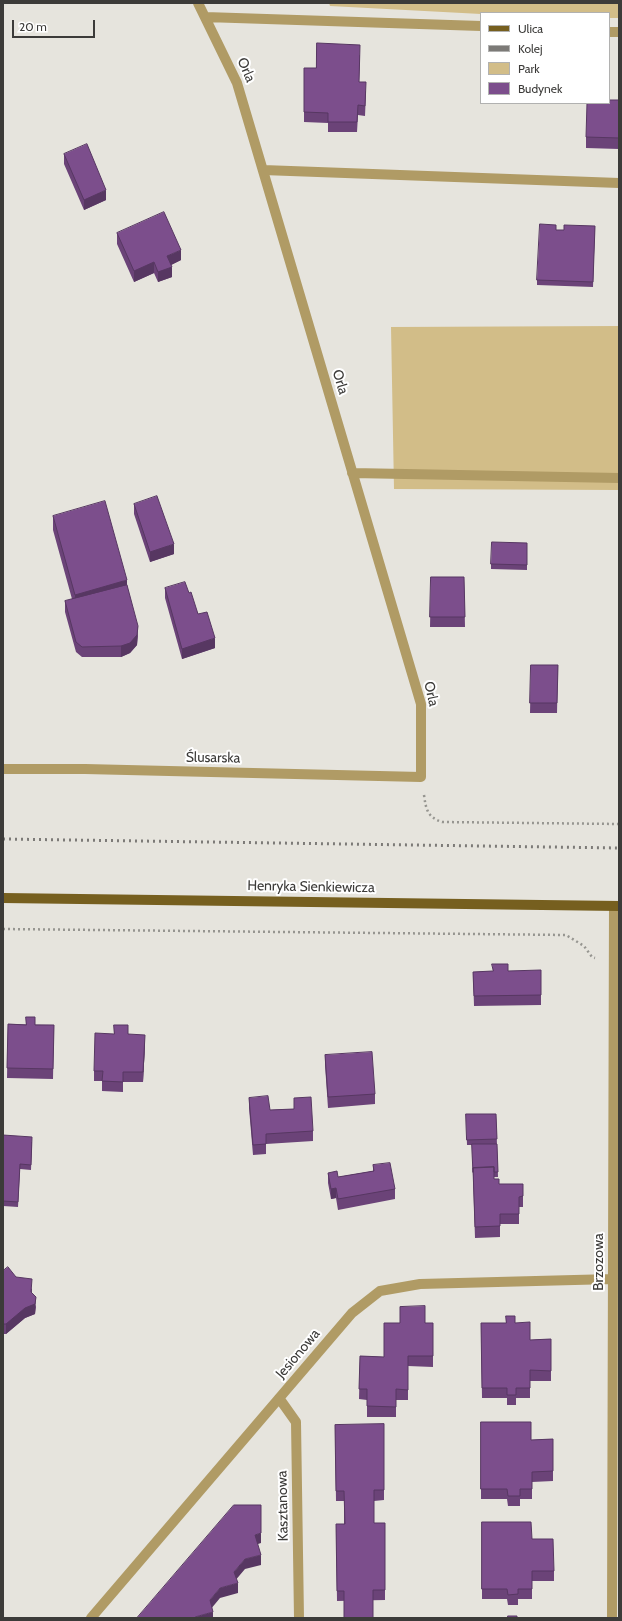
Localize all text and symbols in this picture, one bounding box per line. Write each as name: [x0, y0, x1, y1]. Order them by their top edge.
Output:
scale bar: [14, 12, 97, 38]
legend: [480, 12, 610, 104]
text: 20 m: [19, 19, 47, 34]
text: Ulica: [518, 21, 543, 36]
text: Kolej: [518, 41, 542, 56]
street label: Orla: [233, 55, 259, 85]
text: Park: [518, 61, 540, 76]
text: Budynek: [518, 81, 562, 96]
street label: Orla: [328, 368, 352, 396]
street label: Orla: [420, 680, 442, 708]
street label: Ślusarska: [186, 749, 240, 767]
street label: Henryka Sienkiewicza: [247, 877, 375, 897]
street label: Brzozowa: [591, 1233, 607, 1291]
street label: Jesionowa: [273, 1326, 323, 1382]
street label: Kasztanowa: [274, 1470, 292, 1542]

